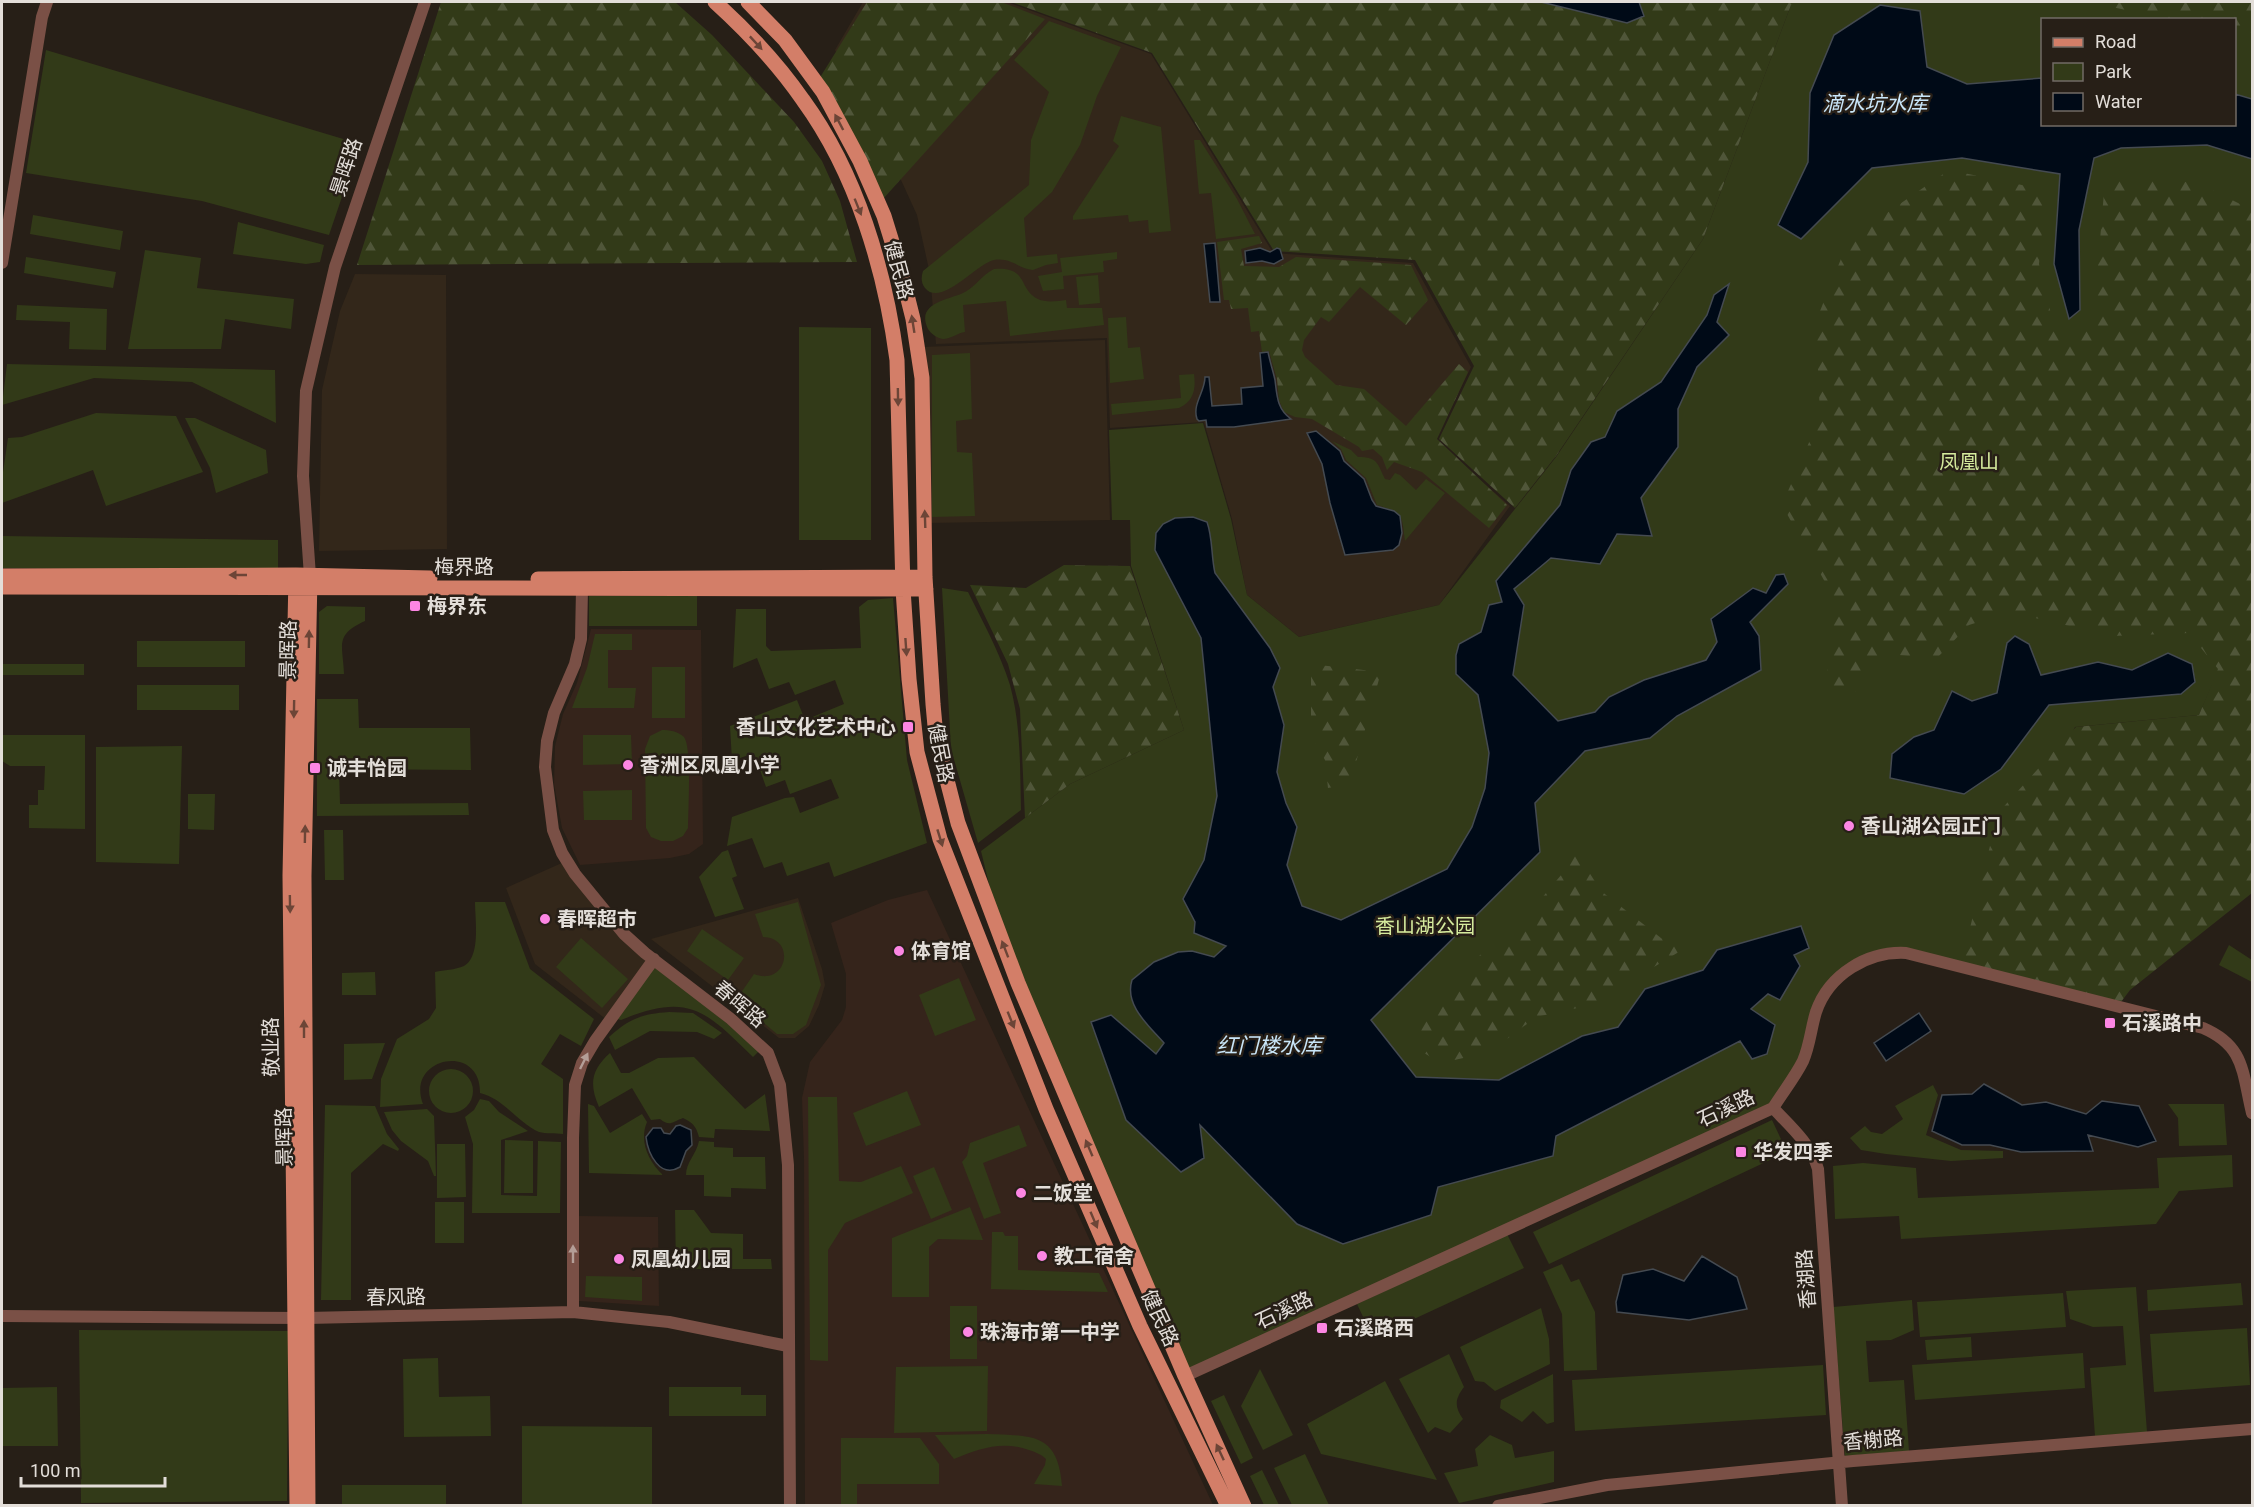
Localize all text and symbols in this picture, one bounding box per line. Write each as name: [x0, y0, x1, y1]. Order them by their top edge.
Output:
legend: [2041, 18, 2236, 126]
text: Road: [2095, 31, 2136, 52]
one-way arrow: [749, 36, 763, 51]
text: Park: [2095, 61, 2132, 82]
text: Water: [2095, 91, 2142, 112]
water label: 滴水坑水库: [1823, 92, 1930, 116]
one-way arrow: [835, 114, 844, 131]
street label: 景晖路: [325, 135, 367, 199]
one-way arrow: [853, 199, 863, 217]
street label: 健民路: [880, 238, 918, 302]
one-way arrow: [908, 315, 917, 334]
one-way arrow: [893, 388, 903, 407]
park label: 凤凰山: [1939, 450, 1999, 474]
one-way arrow: [920, 509, 929, 528]
street label: 梅界路: [434, 555, 494, 579]
one-way arrow: [228, 570, 247, 580]
place label: 梅界东: [427, 594, 487, 618]
marker: 梅界东: [408, 599, 422, 613]
street label: 景晖路: [275, 620, 301, 680]
one-way arrow: [304, 629, 314, 648]
one-way arrow: [902, 638, 911, 657]
one-way arrow: [289, 699, 298, 718]
place label: 香山文化艺术中心: [736, 715, 896, 739]
marker: 香山文化艺术中心: [901, 720, 915, 734]
street label: 健民路: [923, 721, 959, 785]
place label: 香洲区凤凰小学: [640, 753, 780, 777]
place label: 诚丰怡园: [327, 756, 407, 780]
marker: 香洲区凤凰小学: [621, 758, 635, 772]
marker: 诚丰怡园: [308, 761, 322, 775]
place label: 香山湖公园正门: [1861, 814, 2001, 838]
marker: 香山湖公园正门: [1842, 819, 1856, 833]
one-way arrow: [300, 824, 310, 843]
one-way arrow: [936, 829, 946, 847]
one-way arrow: [286, 894, 295, 913]
place label: 春晖超市: [557, 907, 637, 931]
marker: 春晖超市: [538, 912, 552, 926]
park label: 香山湖公园: [1375, 914, 1475, 938]
place label: 体育馆: [911, 939, 971, 963]
one-way arrow: [1000, 940, 1010, 958]
marker: 体育馆: [892, 944, 906, 958]
street label: 春晖路: [709, 976, 771, 1032]
one-way arrow: [1007, 1011, 1016, 1029]
place label: 石溪路中: [2122, 1011, 2202, 1035]
marker: 石溪路中: [2103, 1016, 2117, 1030]
street label: 敬业路: [258, 1017, 284, 1077]
one-way arrow: [299, 1019, 309, 1038]
water label: 红门楼水库: [1217, 1034, 1324, 1058]
one-way arrow: [579, 1052, 589, 1069]
street label: 石溪路: [1694, 1084, 1758, 1132]
street label: 景晖路: [271, 1107, 297, 1167]
one-way arrow: [1084, 1139, 1093, 1157]
place label: 华发四季: [1753, 1140, 1833, 1164]
marker: 华发四季: [1734, 1145, 1748, 1159]
place label: 二饭堂: [1033, 1181, 1093, 1205]
marker: 二饭堂: [1014, 1186, 1028, 1200]
one-way arrow: [1089, 1211, 1099, 1229]
one-way arrow: [568, 1244, 578, 1263]
place label: 教工宿舍: [1054, 1244, 1134, 1268]
place label: 凤凰幼儿园: [631, 1247, 731, 1271]
street label: 香湖路: [1792, 1248, 1820, 1310]
marker: 教工宿舍: [1035, 1249, 1049, 1263]
marker: 凤凰幼儿园: [612, 1252, 626, 1266]
street label: 春风路: [366, 1284, 426, 1310]
street label: 健民路: [1136, 1286, 1184, 1350]
street label: 石溪路: [1252, 1286, 1316, 1334]
place label: 石溪路西: [1334, 1316, 1414, 1340]
place label: 珠海市第一中学: [980, 1320, 1120, 1344]
marker: 石溪路西: [1315, 1321, 1329, 1335]
marker: 珠海市第一中学: [961, 1325, 975, 1339]
street label: 香榭路: [1842, 1425, 1904, 1455]
one-way arrow: [1216, 1444, 1225, 1461]
scale bar: [21, 1450, 165, 1488]
text: 100 m: [30, 1460, 81, 1481]

